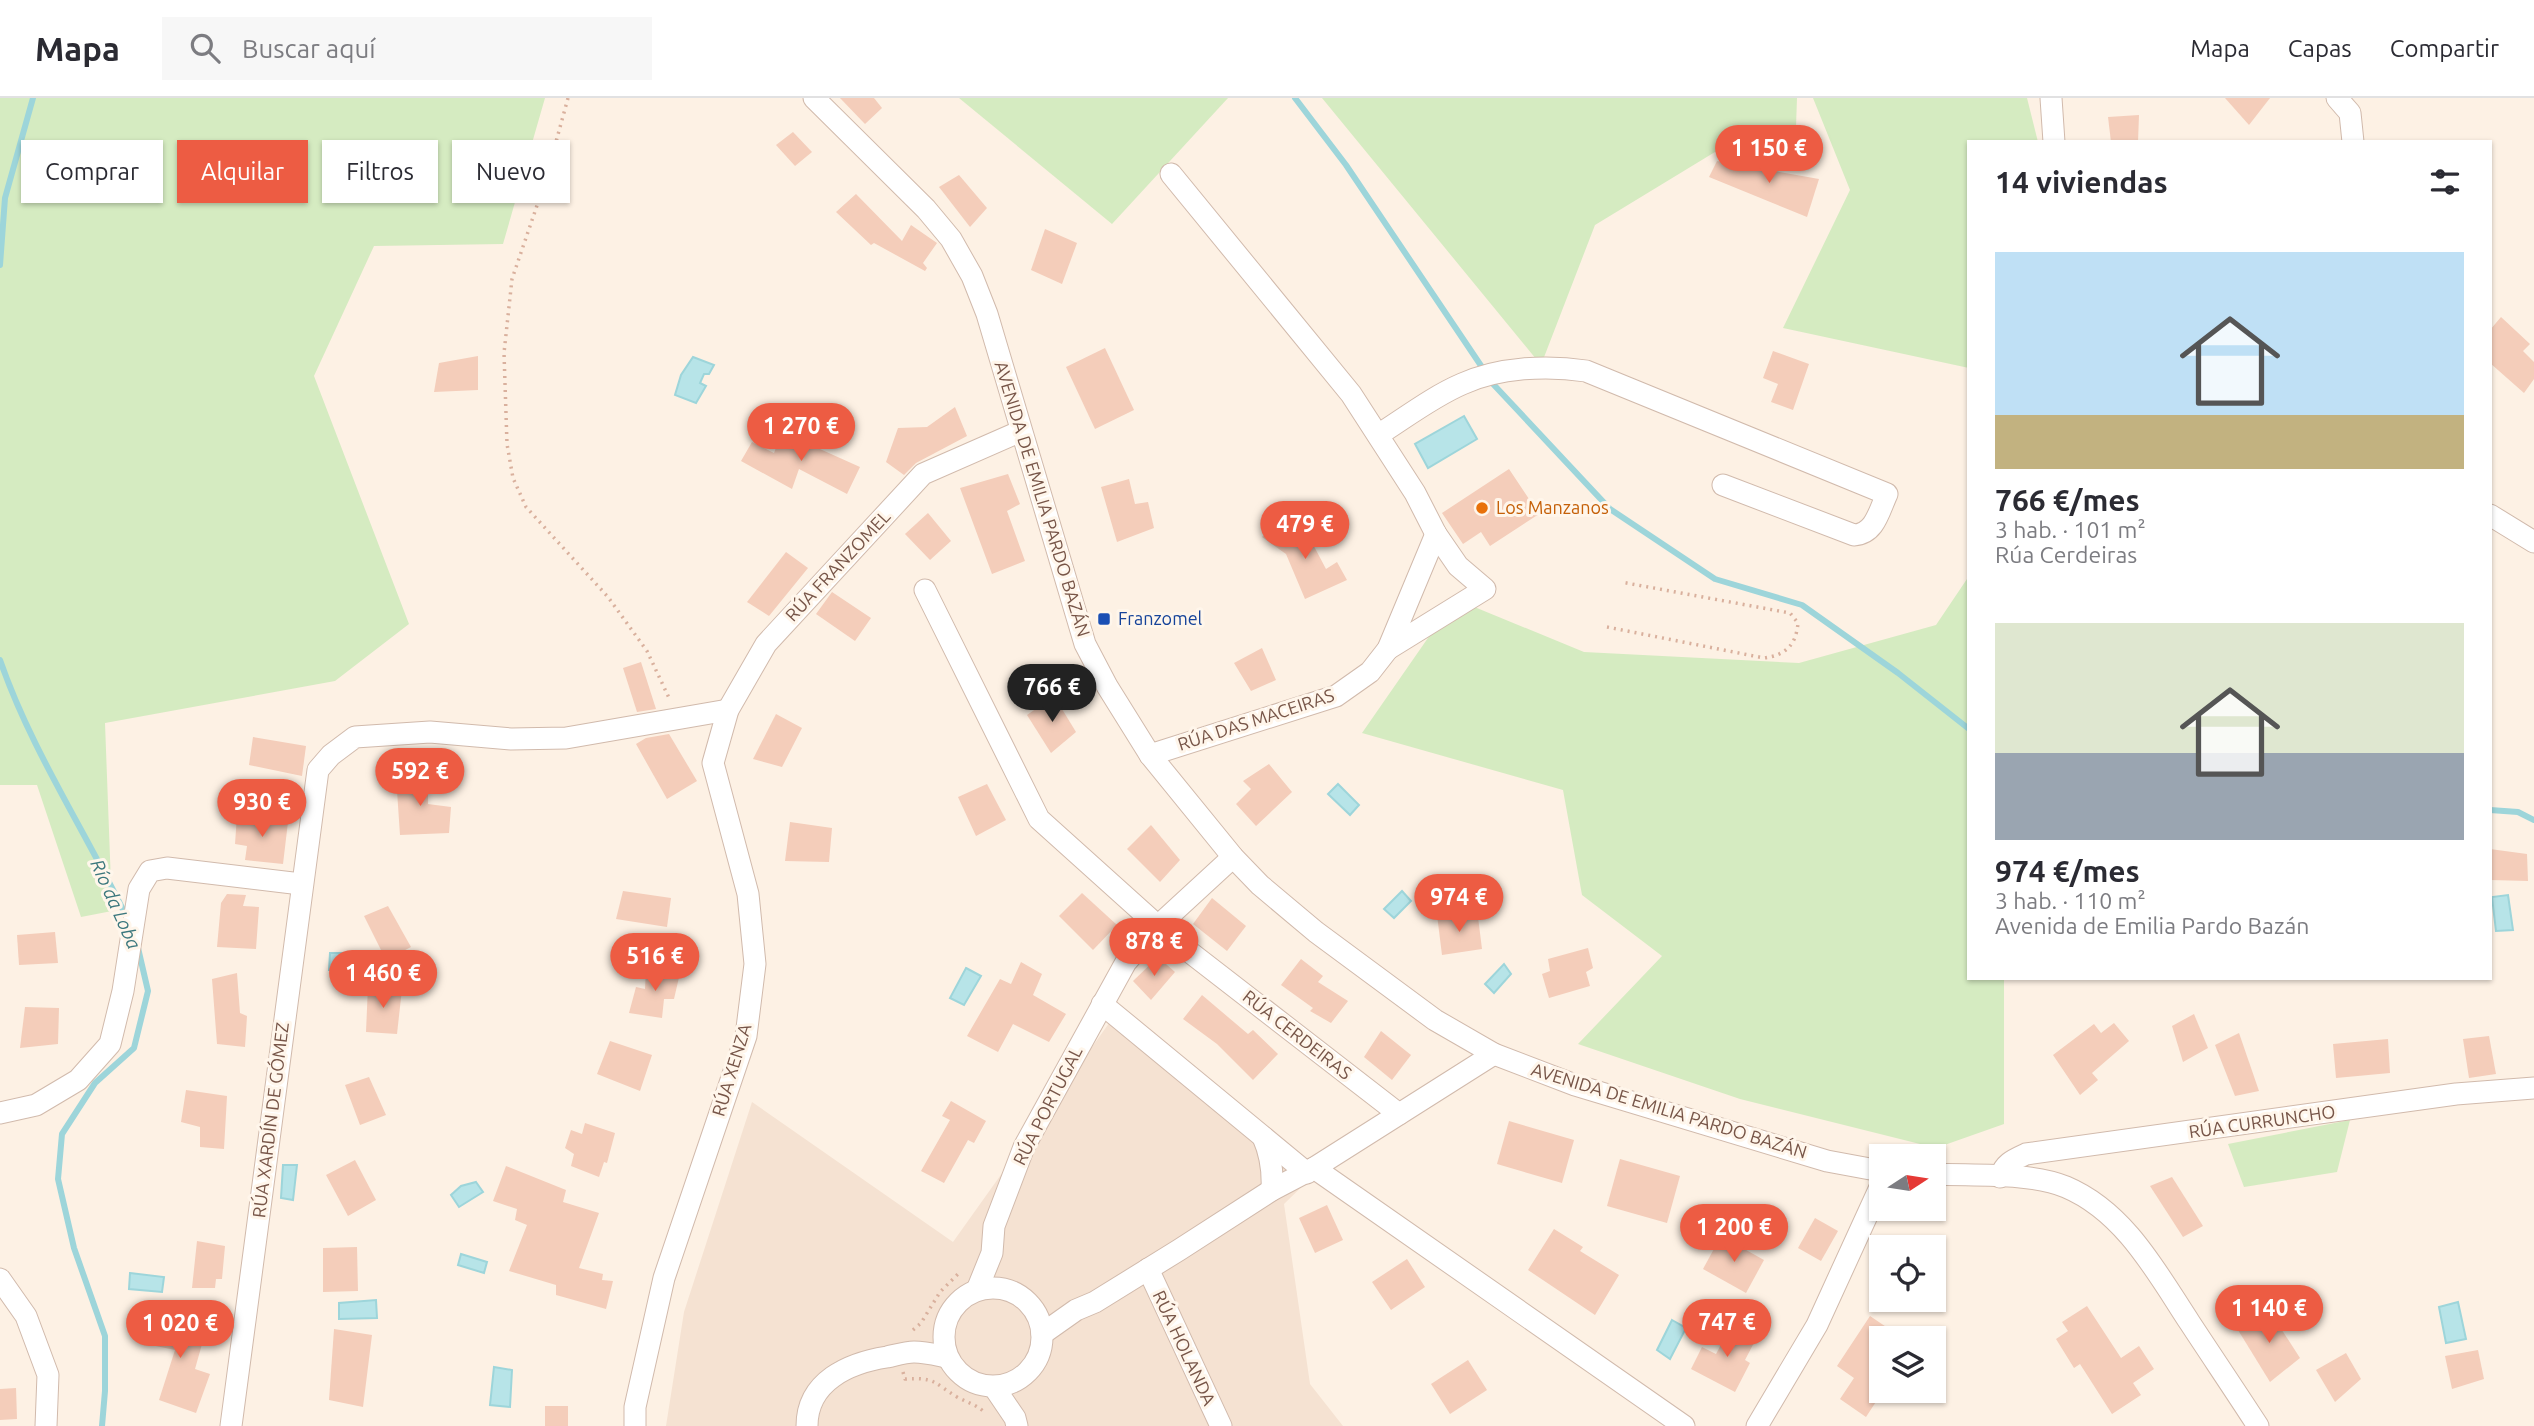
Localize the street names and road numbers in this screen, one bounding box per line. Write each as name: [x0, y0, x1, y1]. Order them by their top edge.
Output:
street label: AVENIDA DE EMILIA PARDO BAZÁN: [991, 358, 1095, 639]
street label: RÚA FRANZOMEL: [780, 505, 894, 625]
street label: RÚA DAS MACEIRAS: [1175, 683, 1336, 754]
street label: RÚA CERDEIRAS: [1239, 985, 1356, 1083]
street label: RÚA XARDÍN DE GÓMEZ: [247, 1021, 292, 1219]
street label: RÚA XENZA: [707, 1021, 755, 1118]
street label: RÚA PORTUGAL: [1008, 1042, 1086, 1168]
street label: AVENIDA DE EMILIA PARDO BAZÁN: [1529, 1058, 1810, 1162]
street label: RÚA CURRUNCHO: [2187, 1100, 2336, 1141]
street label: RÚA HOLANDA: [1150, 1287, 1221, 1408]

